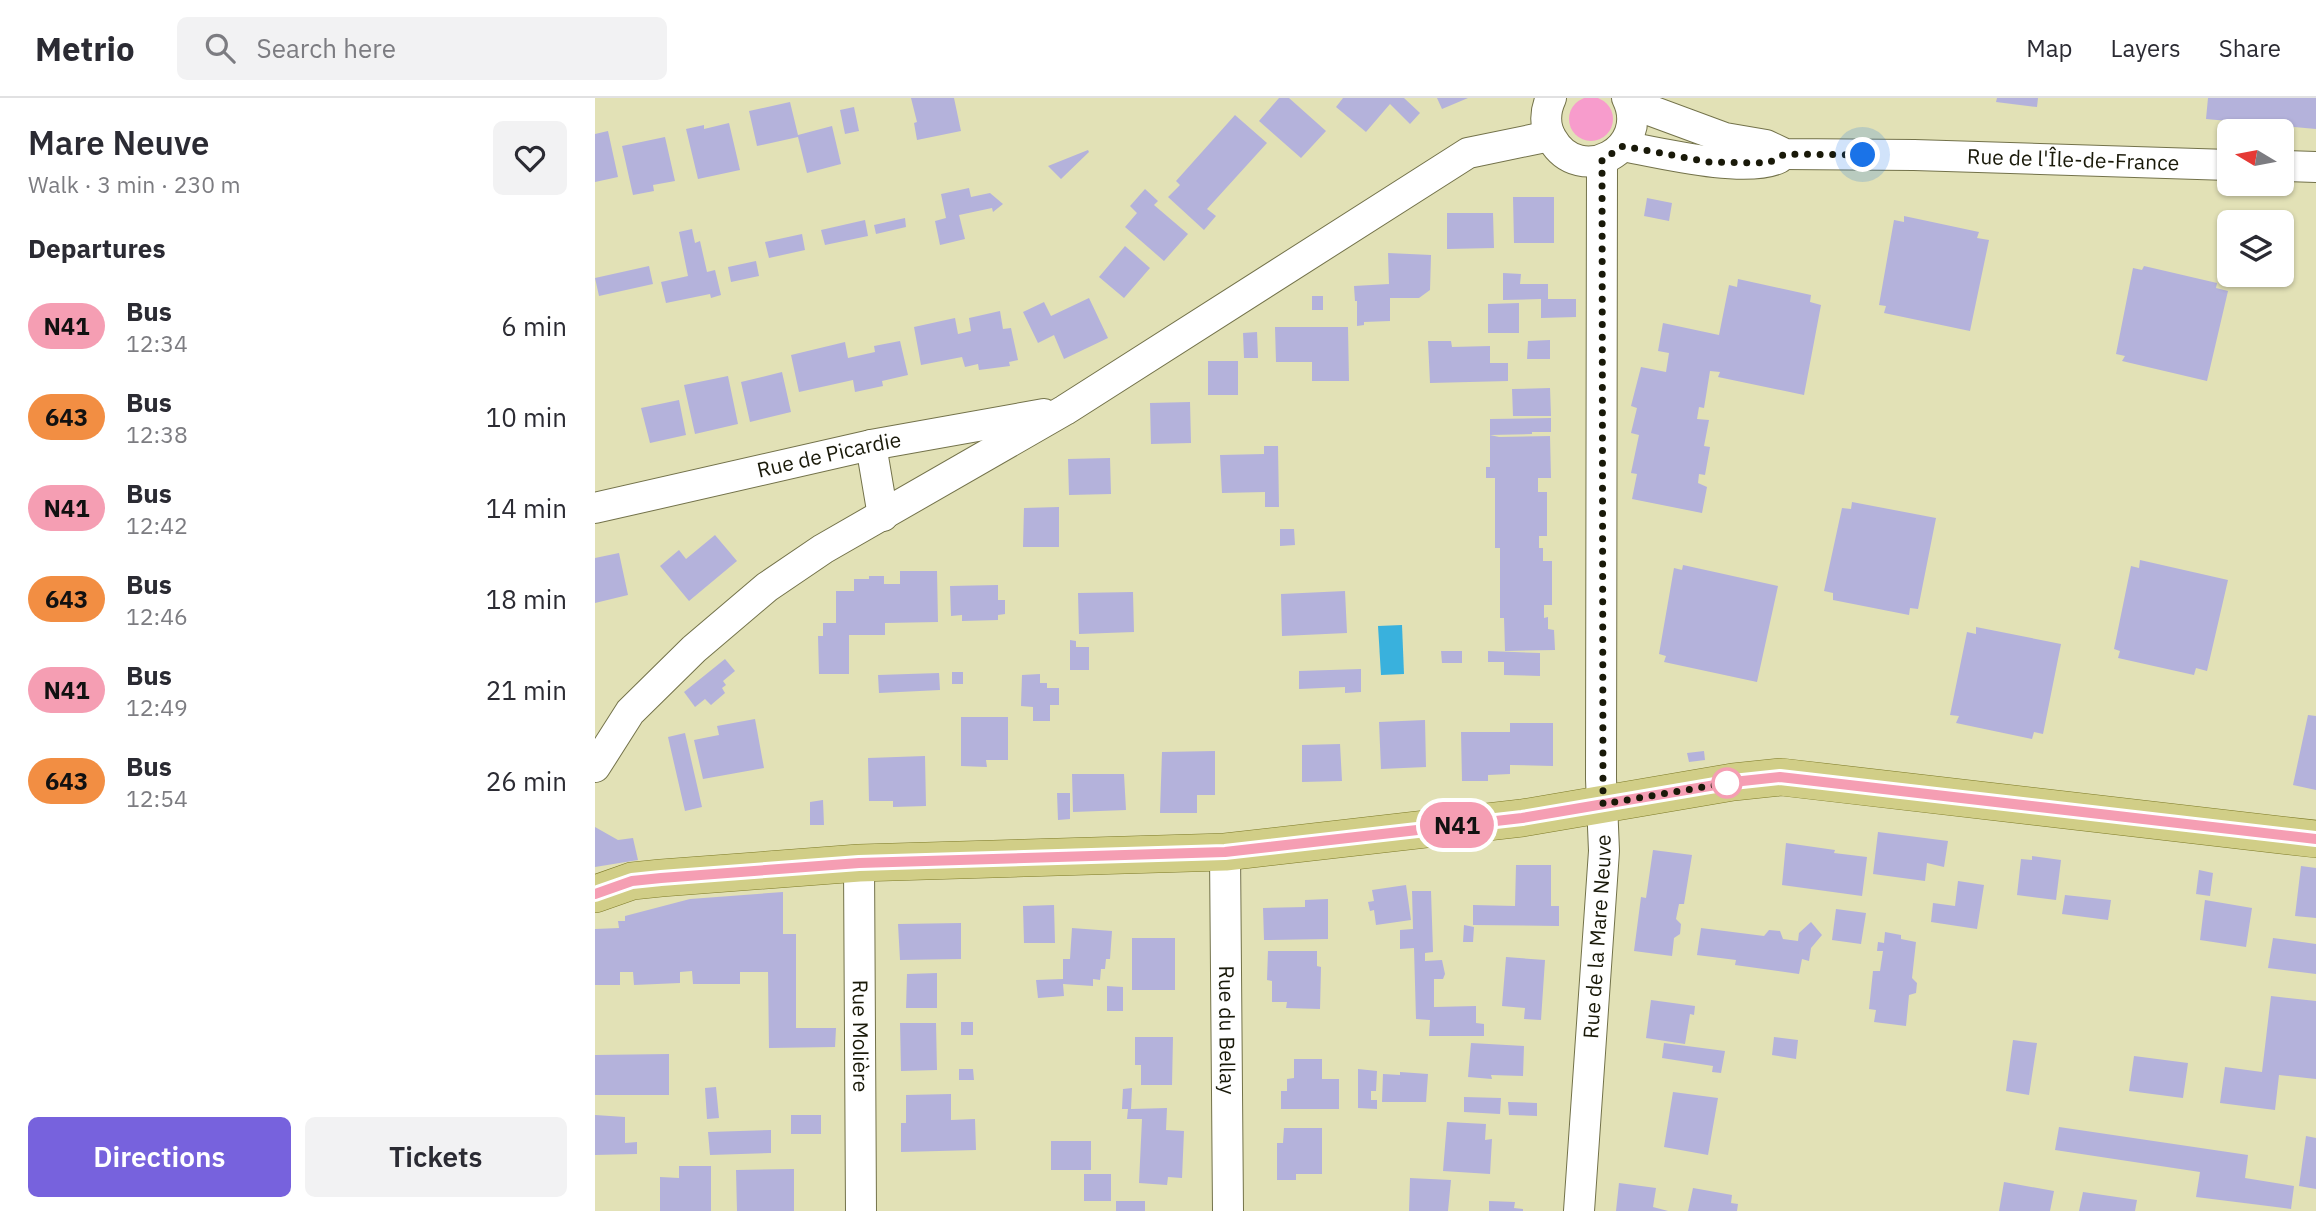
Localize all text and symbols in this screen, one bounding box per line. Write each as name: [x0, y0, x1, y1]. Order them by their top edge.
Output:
search box: [177, 17, 667, 80]
text: Metrio: [35, 27, 135, 70]
icon: search: [201, 29, 239, 67]
text: Search here: [257, 31, 396, 65]
text: Map: [2026, 32, 2073, 64]
text: Layers: [2111, 32, 2181, 64]
text: Share: [2219, 32, 2281, 64]
north arrow: [2217, 119, 2294, 196]
map controls: [2217, 119, 2294, 287]
text: Mare Neuve: [28, 121, 209, 164]
button: heart: [493, 121, 567, 195]
your location: [1845, 137, 1880, 172]
street label: Rue de l'Île-de-France: [1967, 142, 2180, 176]
text: Walk · 3 min · 230 m: [28, 169, 241, 199]
button: layers: [2217, 210, 2294, 287]
text: Departures: [28, 231, 166, 265]
text: Bus: [126, 294, 172, 328]
text: 6 min: [501, 309, 567, 343]
text: N41: [43, 310, 90, 342]
text: 12:34: [126, 328, 188, 358]
text: Bus: [126, 385, 172, 419]
text: 10 min: [486, 400, 567, 434]
text: 643: [45, 401, 88, 433]
text: 12:38: [126, 419, 188, 449]
street label: Rue de Picardie: [754, 425, 903, 484]
text: Bus: [126, 476, 172, 510]
text: 14 min: [486, 491, 567, 525]
text: N41: [43, 492, 90, 524]
text: 12:42: [126, 510, 188, 540]
text: Bus: [126, 567, 172, 601]
text: 18 min: [486, 582, 567, 616]
text: 643: [45, 583, 88, 615]
text: 12:46: [126, 601, 188, 631]
text: Bus: [126, 658, 172, 692]
text: 21 min: [486, 673, 567, 707]
text: N41: [43, 674, 90, 706]
text: 12:49: [126, 692, 188, 722]
text: Bus: [126, 749, 172, 783]
text: 26 min: [486, 764, 567, 798]
text: 643: [45, 765, 88, 797]
unlabelled marker: [1712, 768, 1742, 798]
text: 12:54: [126, 783, 188, 813]
line badge: N41: [1417, 802, 1497, 848]
text: N41: [1434, 809, 1480, 841]
street label: Rue de la Mare Neuve: [1576, 834, 1617, 1040]
street label: Rue du Bellay: [1213, 965, 1242, 1095]
street label: Rue Molière: [847, 980, 875, 1092]
button: Directions: [28, 1117, 291, 1197]
button: Tickets: [305, 1117, 567, 1197]

